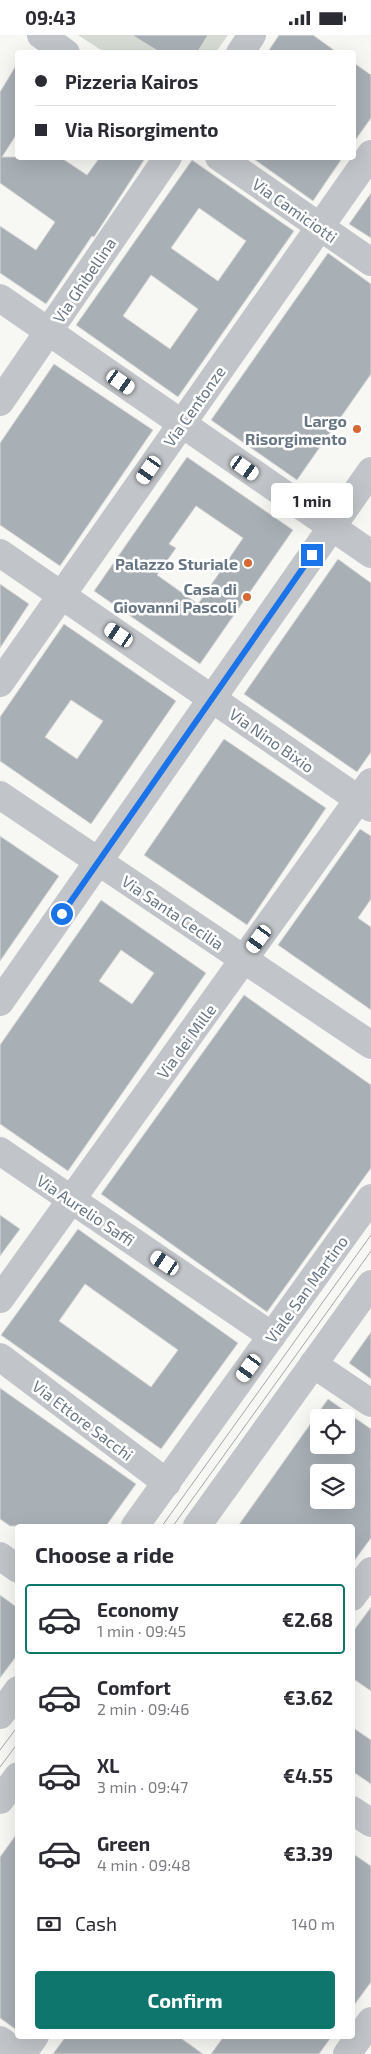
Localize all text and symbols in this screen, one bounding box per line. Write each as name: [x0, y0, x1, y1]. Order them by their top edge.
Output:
text: 09:43: [25, 6, 76, 29]
text: Pizzeria Kairos: [65, 70, 198, 93]
text: Via Risorgimento: [65, 118, 218, 141]
street label: Via Camiciotti: [249, 174, 341, 246]
street label: Via Ghibellina: [49, 234, 119, 326]
street label: Via Centonze: [159, 362, 229, 450]
car: [104, 367, 137, 397]
place label: Largo Risorgimento: [245, 411, 347, 448]
marker: Largo Risorgimento: [351, 423, 363, 435]
car: [134, 453, 163, 487]
car: [228, 453, 261, 483]
callout: 1 min: [271, 483, 353, 517]
text: 1 min: [293, 491, 331, 510]
route end: [301, 544, 323, 566]
place label: Palazzo Sturiale: [115, 554, 238, 573]
marker: Palazzo Sturiale: [242, 557, 254, 569]
place label: Casa di Giovanni Pascoli: [113, 579, 237, 616]
marker: Casa di Giovanni Pascoli: [241, 591, 253, 603]
car: [102, 620, 135, 650]
street label: Via Nino Bixio: [226, 704, 318, 776]
street label: Via Santa Cecilia: [119, 871, 227, 953]
route start: [51, 903, 73, 925]
car: [244, 922, 273, 956]
street label: Via dei Mille: [153, 1000, 219, 1082]
street label: Via Aurelio Saffi: [34, 1170, 138, 1250]
street label: Viale San Martino: [261, 1232, 351, 1346]
car: [148, 1248, 181, 1278]
car: [234, 1351, 263, 1385]
street label: Via Ettore Sacchi: [29, 1376, 137, 1464]
map controls: [310, 1409, 355, 1509]
button: locate: [310, 1409, 355, 1454]
button: layers: [310, 1464, 355, 1509]
text: Choose a ride: [35, 1541, 174, 1567]
icon: car: [37, 1597, 82, 1642]
text: Economy: [97, 1598, 179, 1621]
text: €2.68: [282, 1608, 333, 1631]
text: 1 min · 09:45: [97, 1621, 186, 1640]
icon: car: [37, 1675, 82, 1720]
text: Comfort: [97, 1676, 171, 1699]
text: €3.62: [283, 1686, 333, 1709]
text: 2 min · 09:46: [97, 1699, 189, 1718]
icon: car: [37, 1753, 82, 1798]
text: XL: [97, 1754, 119, 1777]
text: €4.55: [283, 1764, 333, 1787]
text: 3 min · 09:47: [97, 1777, 188, 1796]
icon: car: [37, 1831, 82, 1876]
text: Green: [97, 1832, 150, 1855]
text: €3.39: [283, 1842, 333, 1865]
text: 4 min · 09:48: [97, 1855, 191, 1874]
icon: cash: [35, 1910, 63, 1938]
text: Cash: [75, 1912, 117, 1935]
text: 140 m: [292, 1914, 335, 1933]
button: Confirm: [35, 1971, 335, 2029]

